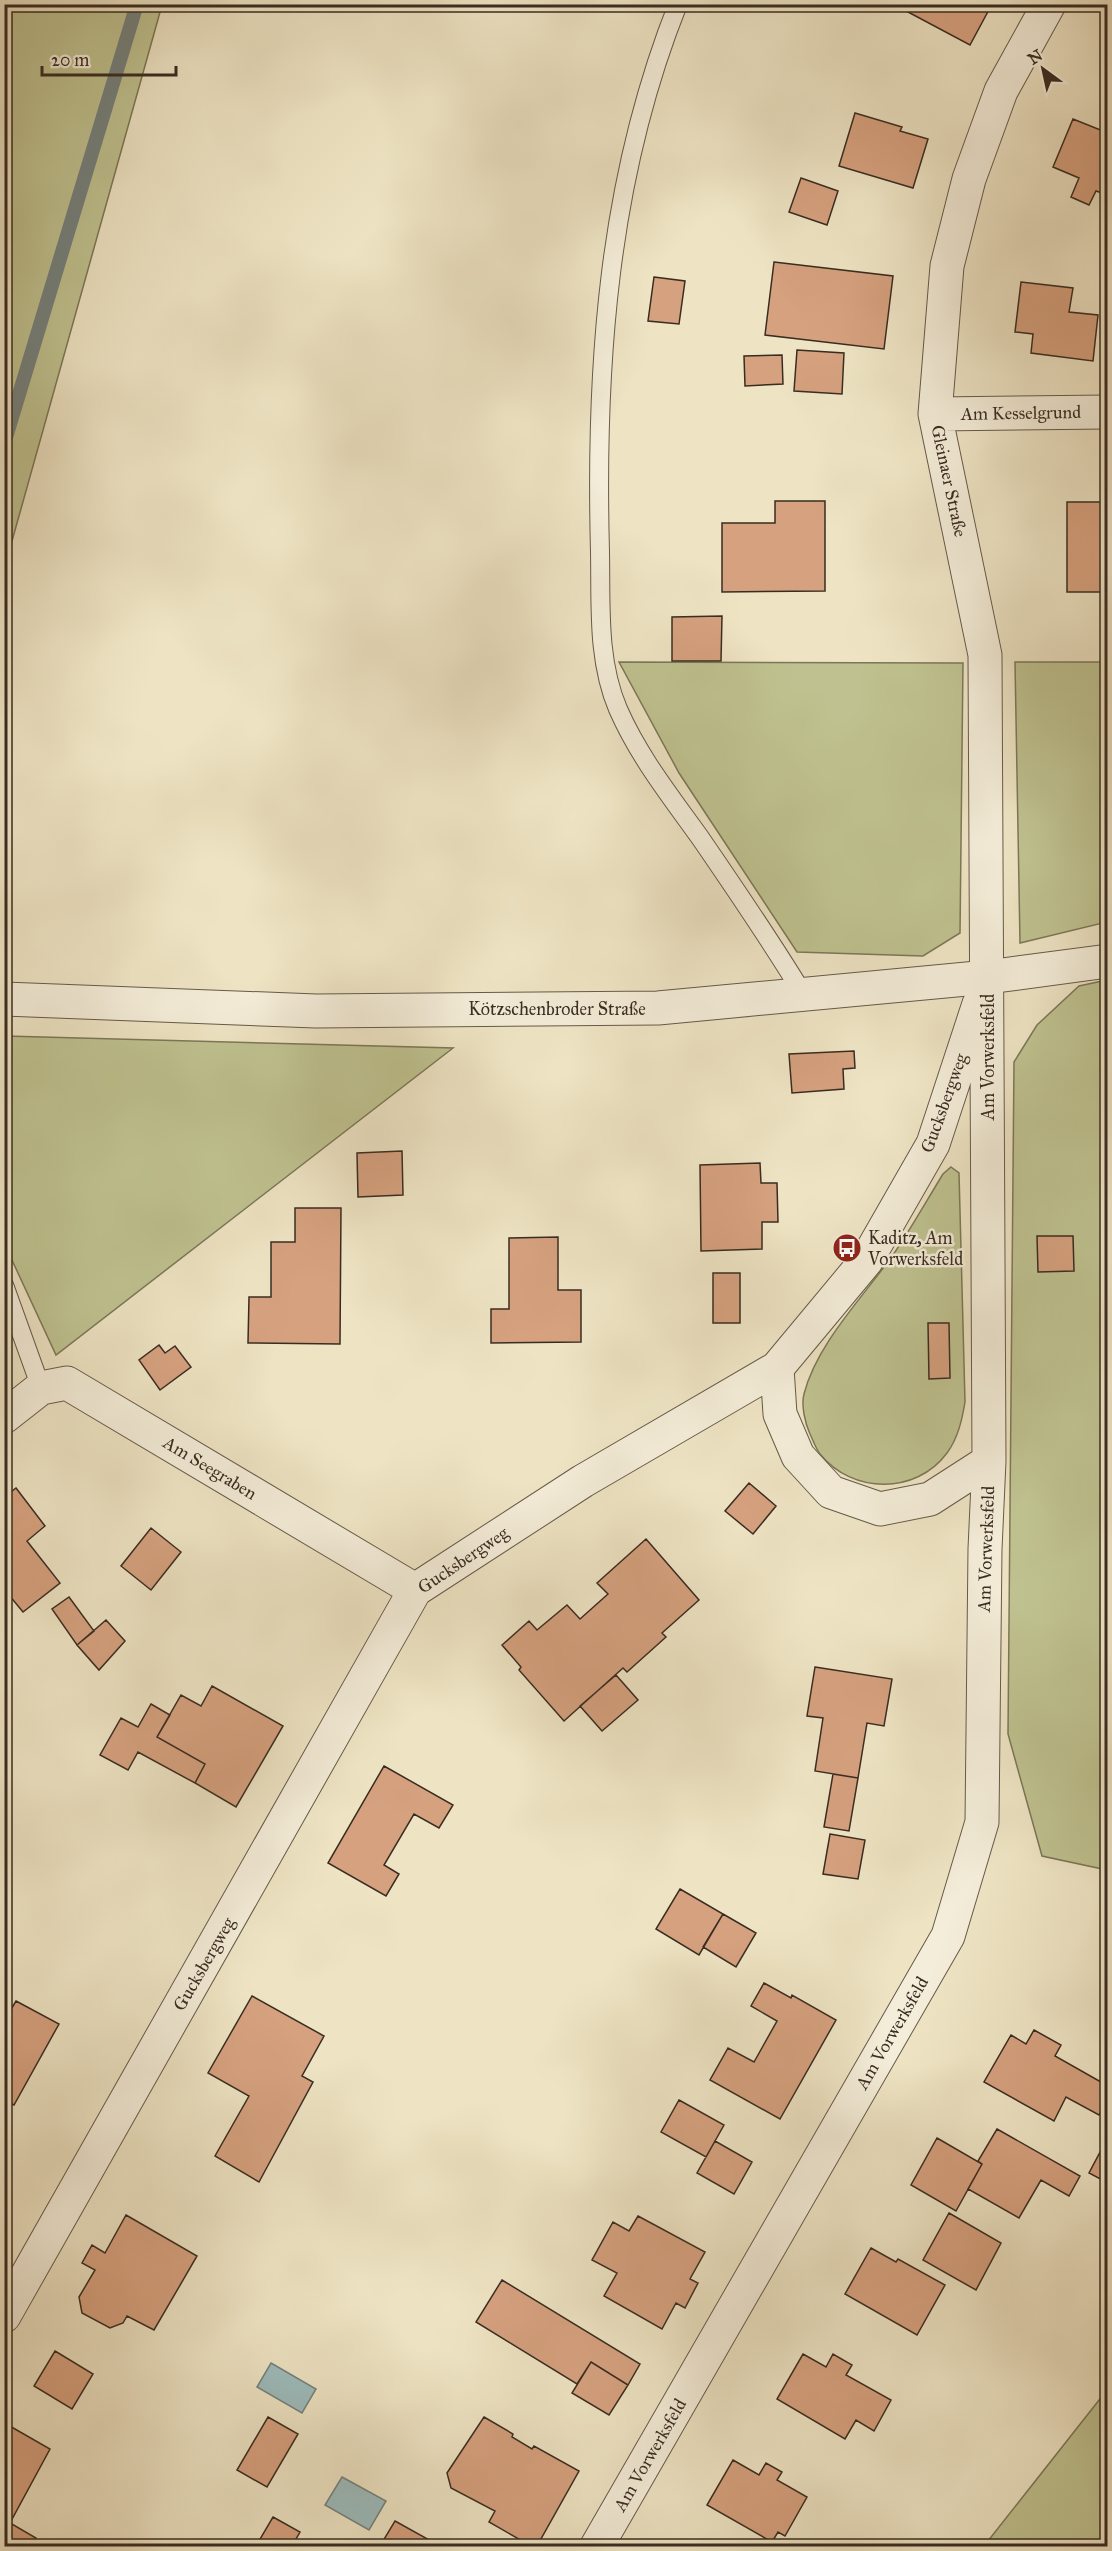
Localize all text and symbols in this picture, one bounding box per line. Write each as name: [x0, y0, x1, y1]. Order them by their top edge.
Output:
scale bar: [42, 39, 176, 77]
north arrow: [1013, 39, 1073, 99]
text: N: [1024, 45, 1046, 69]
text: 20 m: [51, 49, 89, 71]
street label: Am Kesselgrund: [960, 401, 1081, 426]
street label: Gleinaer Straße: [926, 423, 972, 539]
street label: Am Vorwerksfeld: [977, 994, 999, 1121]
street label: Kötzschenbroder Straße: [468, 998, 646, 1020]
street label: Gucksbergweg: [916, 1050, 973, 1156]
place label: Kaditz, Am Vorwerksfeld: [867, 1227, 963, 1270]
bus stop icon: Kaditz, Am Vorwerksfeld: [831, 1232, 863, 1264]
street label: Am Seegraben: [158, 1431, 261, 1506]
street label: Am Vorwerksfeld: [973, 1485, 999, 1614]
street label: Gucksbergweg: [414, 1521, 513, 1599]
street label: Gucksbergweg: [168, 1913, 241, 2015]
street label: Am Vorwerksfeld: [850, 1973, 933, 2094]
street label: Am Vorwerksfeld: [608, 2395, 691, 2516]

